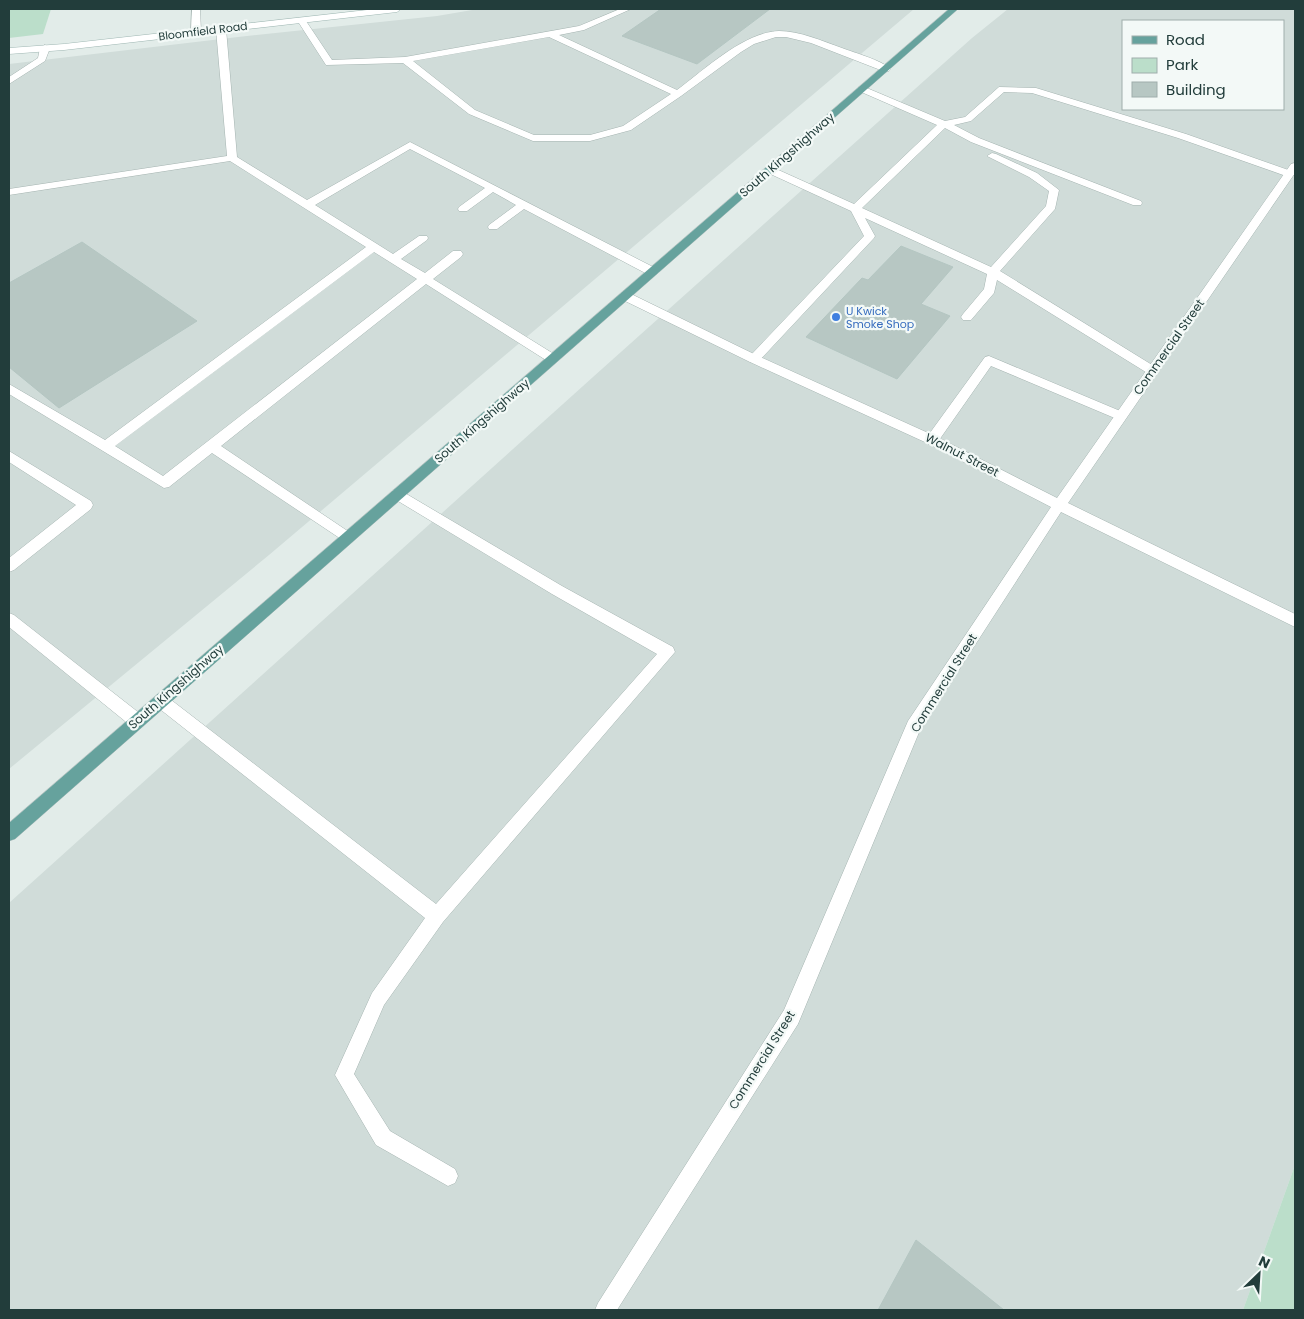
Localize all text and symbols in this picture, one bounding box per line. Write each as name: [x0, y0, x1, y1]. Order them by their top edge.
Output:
street label: Bloomfield Road: [158, 18, 248, 44]
legend: [1122, 20, 1284, 110]
text: Road: [1166, 29, 1205, 50]
text: Park: [1166, 54, 1198, 75]
text: Building: [1166, 79, 1226, 100]
street label: South Kingshighway: [735, 108, 838, 201]
street label: Commercial Street: [1129, 295, 1208, 398]
place label: U Kwick Smoke Shop: [846, 303, 914, 332]
marker: U Kwick Smoke Shop: [830, 311, 842, 323]
street label: South Kingshighway: [430, 374, 533, 467]
street label: Walnut Street: [922, 429, 1002, 480]
street label: Commercial Street: [906, 630, 981, 735]
street label: South Kingshighway: [124, 640, 227, 733]
street label: Commercial Street: [724, 1007, 799, 1112]
north arrow: [1234, 1249, 1284, 1299]
text: N: [1255, 1251, 1273, 1274]

